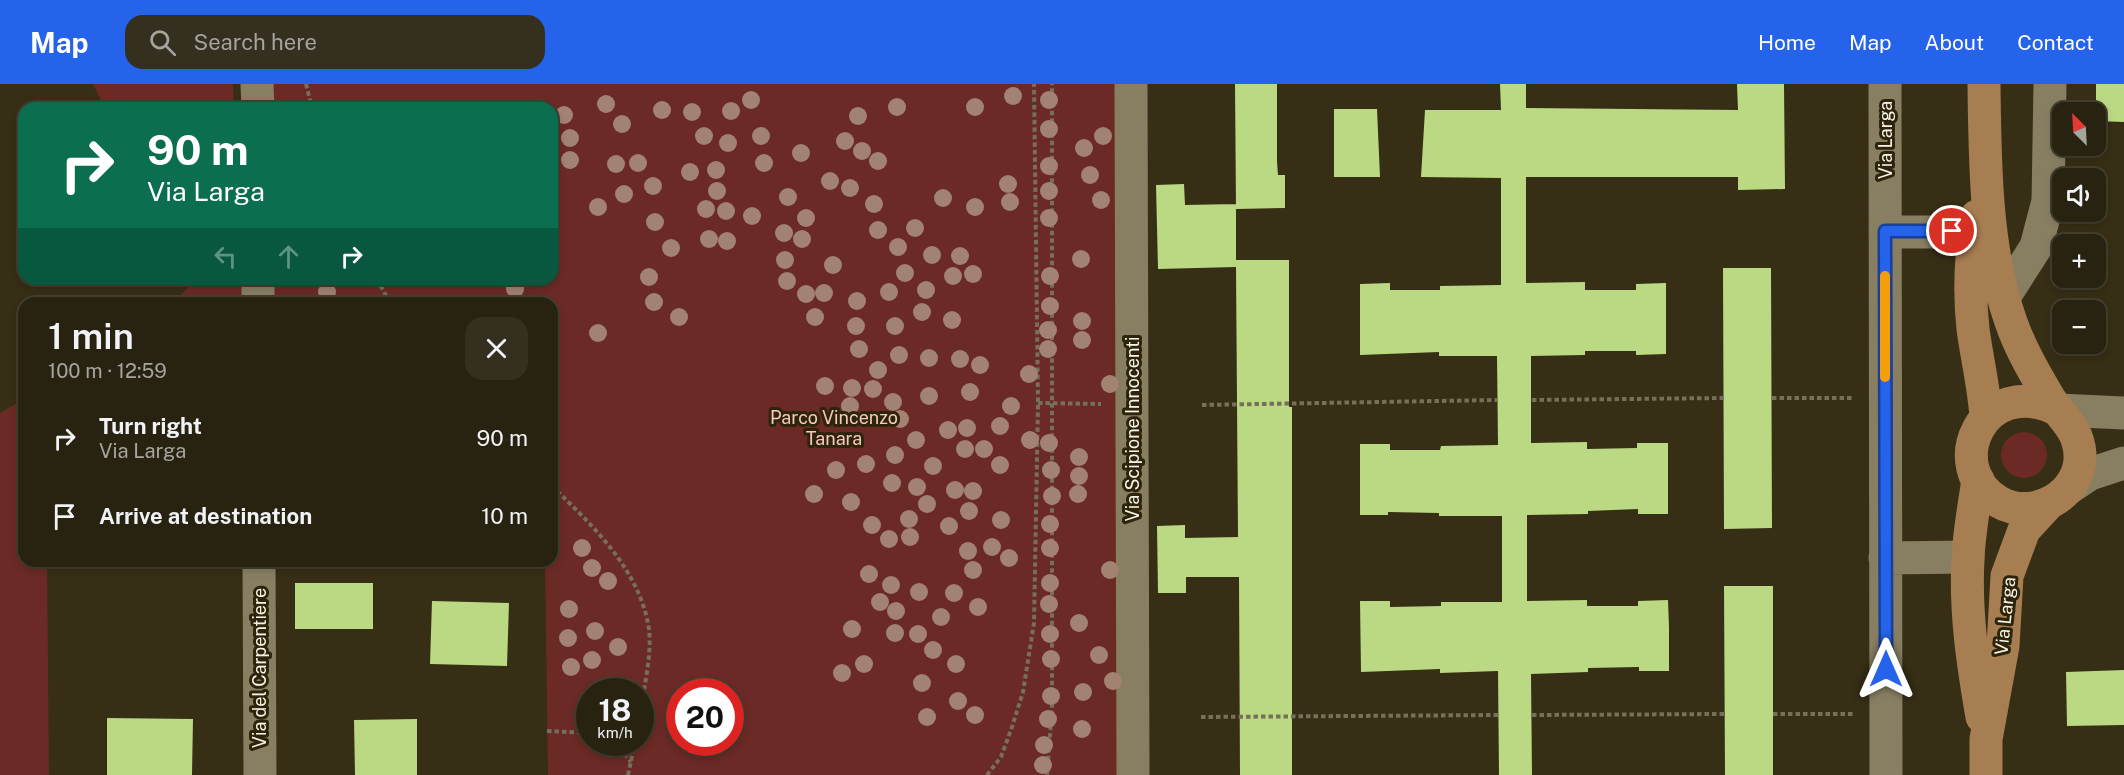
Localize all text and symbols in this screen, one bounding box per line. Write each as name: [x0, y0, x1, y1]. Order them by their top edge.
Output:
search box: [125, 15, 545, 69]
text: Map: [30, 26, 89, 59]
icon: search: [146, 26, 179, 59]
text: Search here: [194, 29, 317, 55]
text: Home: [1758, 30, 1816, 55]
text: Map: [1849, 30, 1892, 55]
text: About: [1925, 30, 1984, 55]
text: Contact: [2017, 30, 2094, 55]
street label: Via Larga: [1875, 101, 1896, 179]
north arrow: [2052, 102, 2106, 156]
map controls: [2052, 102, 2106, 354]
text: 90 m: [147, 125, 249, 174]
icon: right: [48, 126, 126, 204]
button: sound: [2052, 168, 2106, 222]
text: Via Larga: [147, 175, 265, 207]
pin: [1926, 205, 1977, 256]
icon: arrive: [1935, 214, 1968, 247]
button: +: [2052, 234, 2106, 288]
icon: left: [209, 240, 242, 273]
icon: ahead: [272, 240, 305, 273]
icon: right: [335, 240, 368, 273]
button: −: [2052, 300, 2106, 354]
text: 1 min: [48, 315, 134, 357]
button: close: [465, 317, 528, 380]
street label: Via Scipione Innocenti: [1122, 337, 1143, 521]
text: 100 m · 12:59: [48, 359, 167, 383]
park label: Parco Vincenzo Tanara: [770, 407, 898, 449]
text: Turn right: [99, 413, 202, 439]
icon: right: [48, 422, 81, 455]
text: 90 m: [477, 425, 528, 451]
text: Via Larga: [99, 439, 186, 463]
icon: arrive: [48, 500, 81, 533]
text: Arrive at destination: [99, 503, 312, 529]
text: 10 m: [481, 503, 528, 529]
street label: Via Larga: [1990, 576, 2020, 656]
street label: Via del Carpentiere: [249, 588, 270, 748]
position arrow: [1854, 637, 1918, 701]
speed limit sign: 20: [666, 678, 744, 756]
text: 18: [599, 692, 631, 728]
text: km/h: [597, 724, 633, 741]

